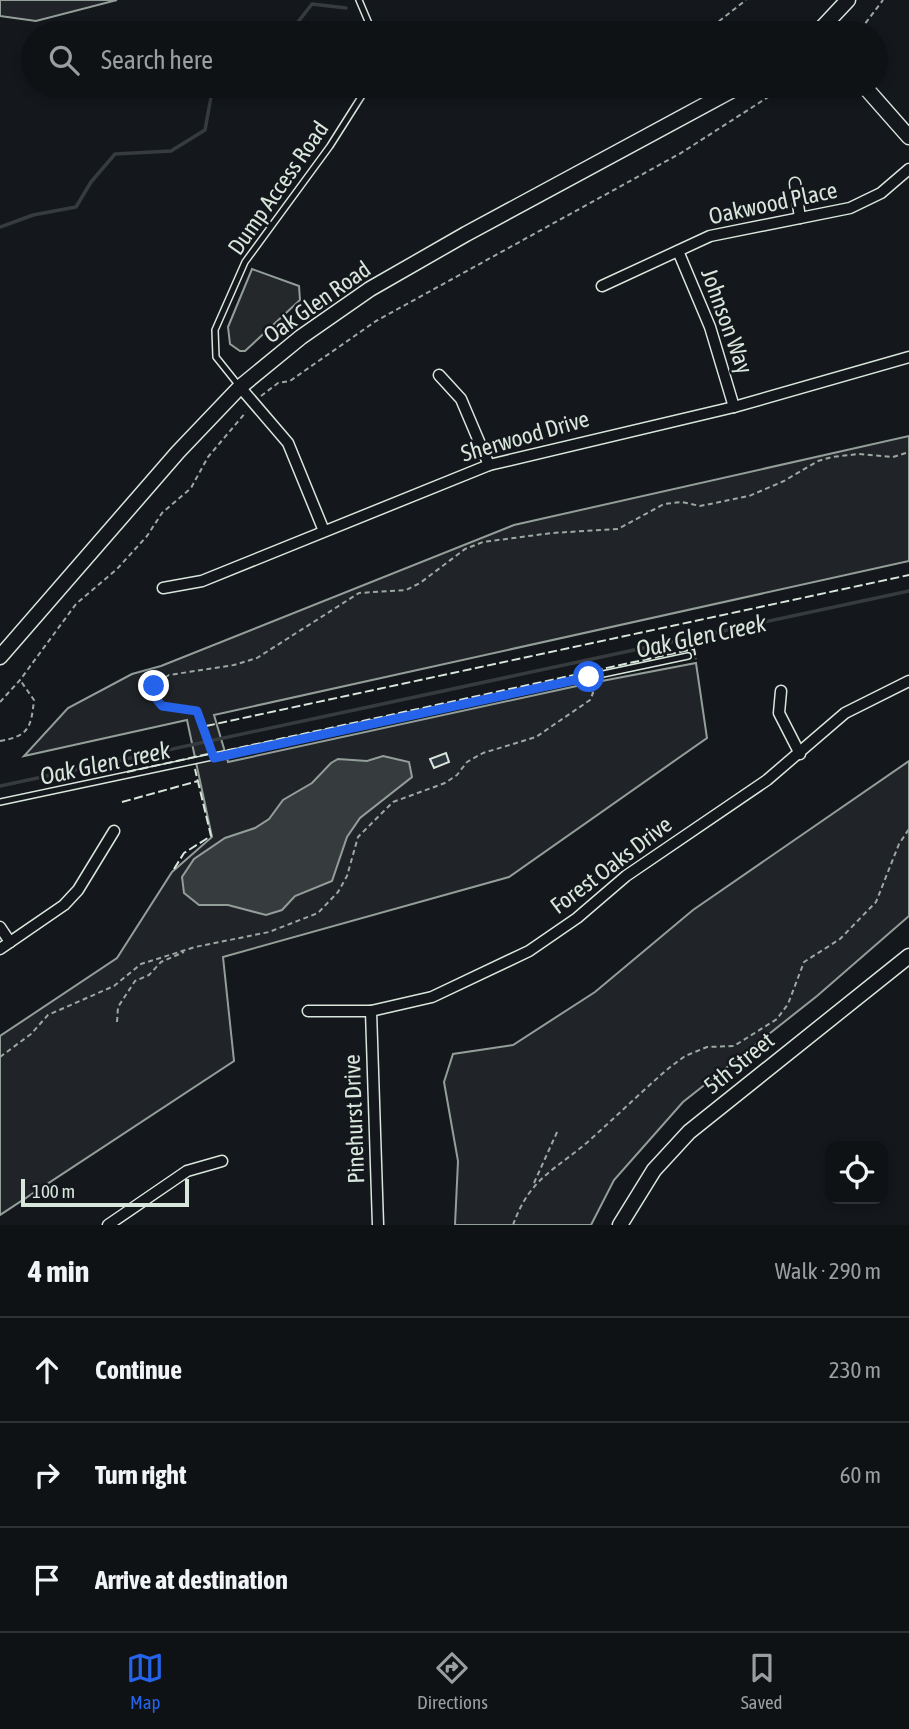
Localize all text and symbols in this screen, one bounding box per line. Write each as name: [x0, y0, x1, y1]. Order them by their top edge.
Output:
search box: [21, 21, 888, 98]
icon: search: [45, 41, 83, 79]
text: Search here: [101, 45, 213, 75]
street label: Dump Access Road: [222, 116, 334, 260]
street label: Oakwood Place: [707, 177, 839, 229]
street label: Oak Glen Road: [259, 256, 375, 348]
street label: Johnson Way: [696, 265, 758, 377]
street label: Sherwood Drive: [458, 405, 592, 467]
water label: Oak Glen Creek: [633, 609, 769, 663]
route start: [573, 661, 604, 692]
route end: [138, 670, 169, 701]
water label: Oak Glen Creek: [37, 736, 173, 790]
street label: Forest Oaks Drive: [545, 811, 677, 919]
street label: 5th Street: [699, 1027, 779, 1099]
street label: Pinehurst Drive: [339, 1054, 369, 1184]
map controls: [825, 1141, 888, 1204]
button: locate: [825, 1141, 888, 1204]
scale bar: [21, 1176, 189, 1208]
text: 100 m: [32, 1180, 75, 1202]
text: 4 min: [28, 1254, 89, 1288]
text: Walk · 290 m: [775, 1258, 881, 1284]
icon: ahead: [28, 1351, 66, 1389]
text: Continue: [95, 1355, 182, 1385]
text: 230 m: [829, 1357, 881, 1383]
icon: right: [28, 1456, 66, 1494]
text: Turn right: [95, 1460, 186, 1490]
text: 60 m: [840, 1462, 881, 1488]
icon: arrive: [28, 1561, 66, 1599]
text: Arrive at destination: [95, 1565, 288, 1595]
tab: Map: [126, 1649, 164, 1713]
tab: Directions: [417, 1649, 488, 1713]
tab: Saved: [741, 1649, 783, 1713]

